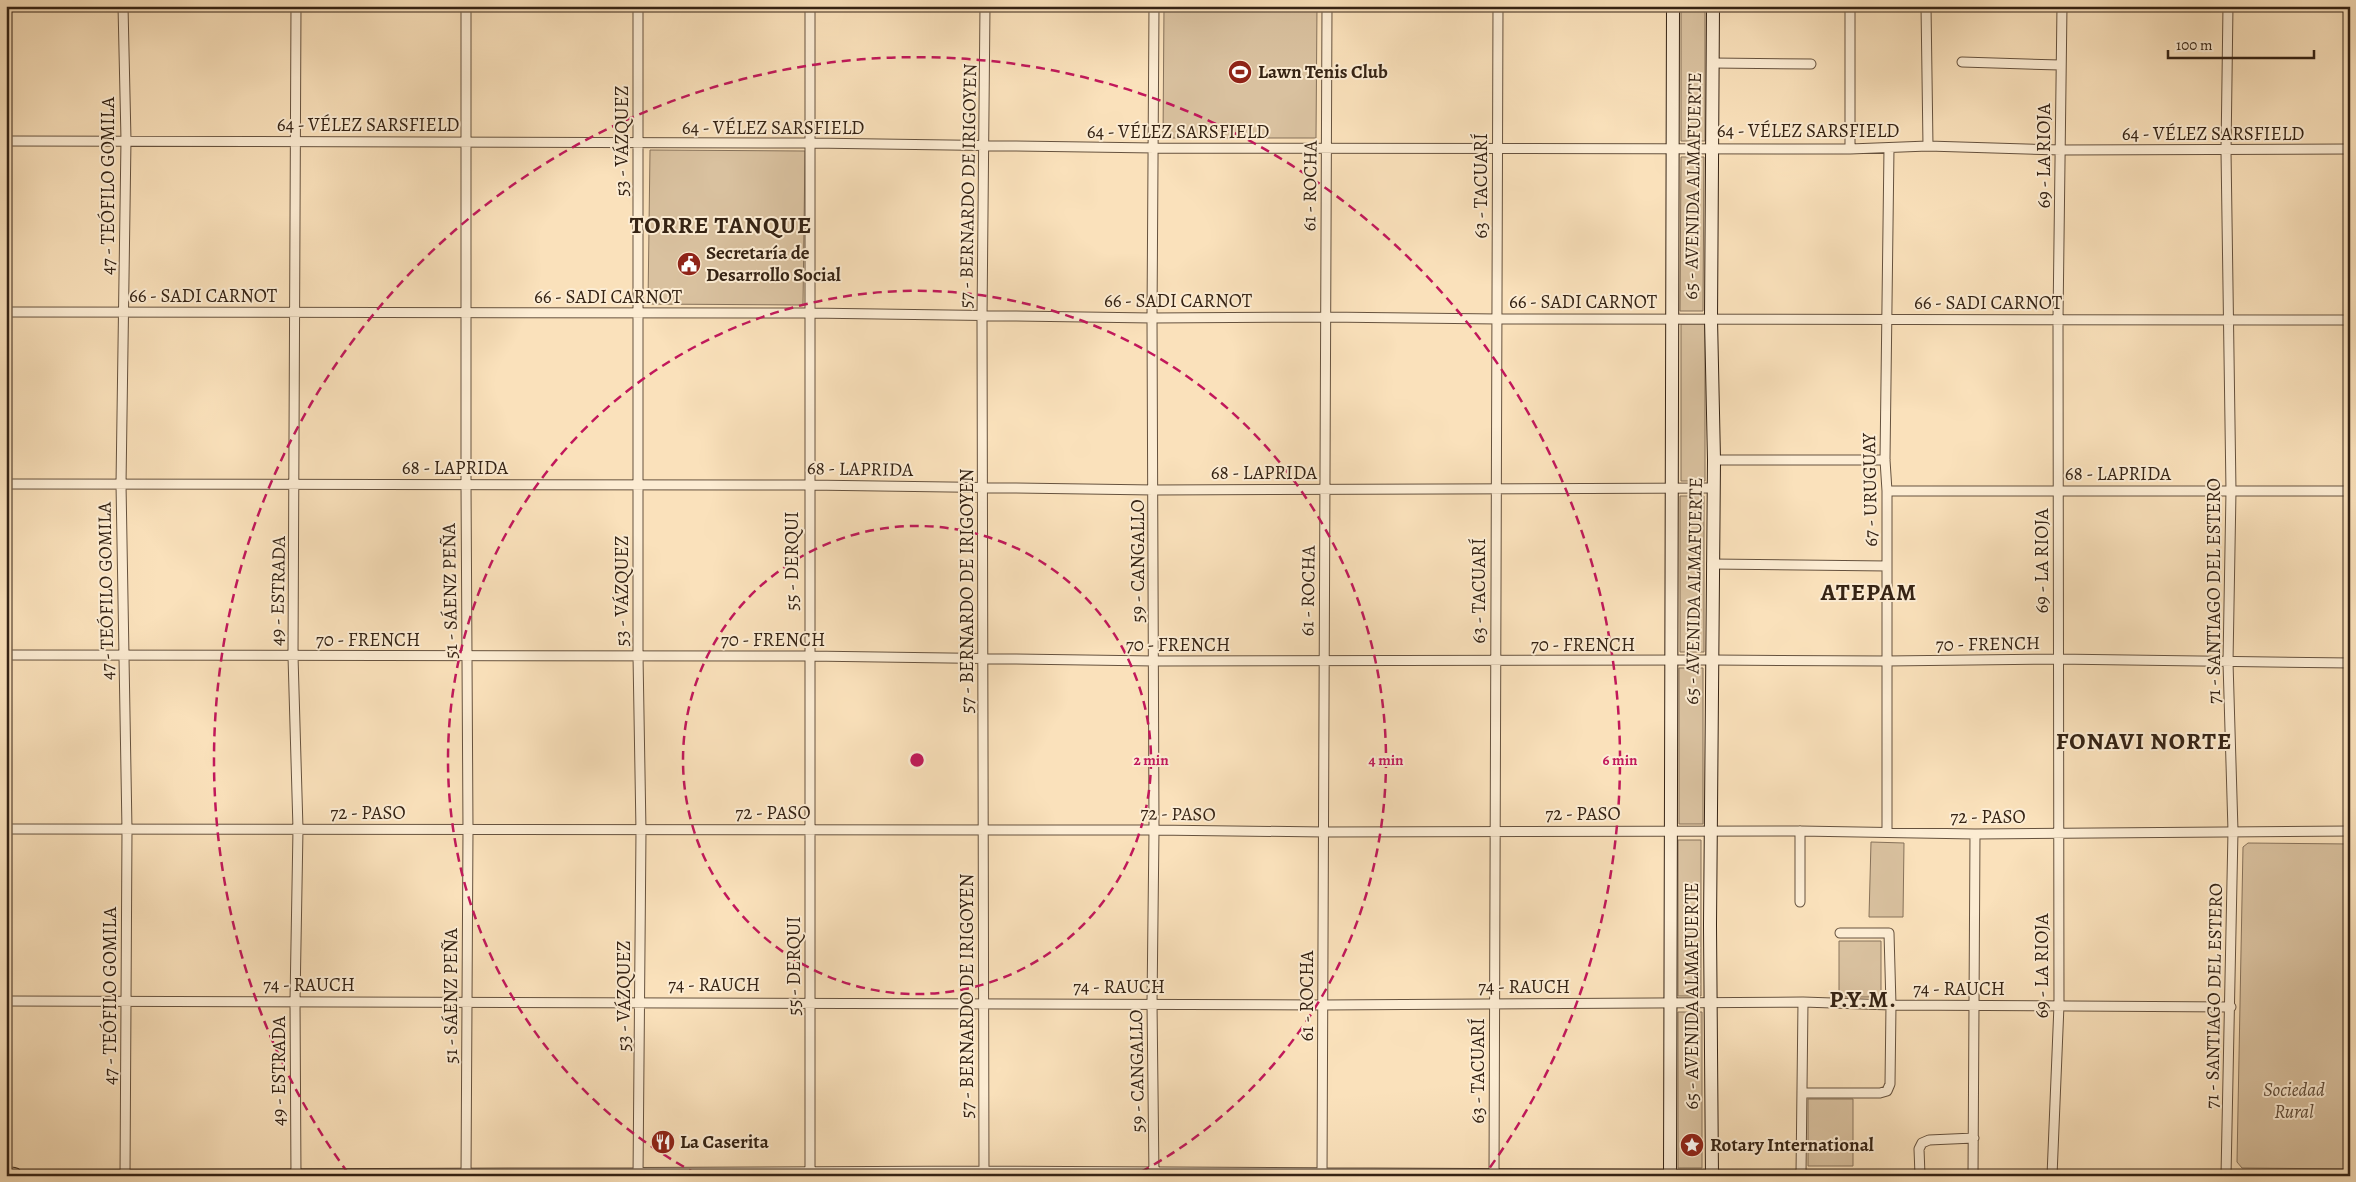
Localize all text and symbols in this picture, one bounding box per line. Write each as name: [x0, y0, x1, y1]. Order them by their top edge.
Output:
scale bar: [2168, 28, 2315, 60]
text: 100 m: [2176, 35, 2213, 55]
sports icon: Lawn Tenis Club: [1227, 59, 1253, 85]
place label: Lawn Tenis Club: [1258, 59, 1388, 85]
street label: 57 - BERNARDO DE IRIGOYEN: [953, 63, 983, 309]
street label: 65 - AVENIDA ALMAFUERTE: [1678, 72, 1708, 300]
street label: 53 - VÁZQUEZ: [609, 86, 635, 196]
street label: 47 - TEÓFILO GOMILA: [95, 96, 121, 275]
street label: 69 - LA RIOJA: [2031, 103, 2057, 209]
street label: 64 - VÉLEZ SARSFIELD: [277, 112, 459, 138]
street label: 64 - VÉLEZ SARSFIELD: [682, 115, 864, 141]
street label: 64 - VÉLEZ SARSFIELD: [1717, 118, 1899, 144]
street label: 64 - VÉLEZ SARSFIELD: [1087, 119, 1269, 145]
street label: 64 - VÉLEZ SARSFIELD: [2122, 121, 2304, 147]
street label: 63 - TACUARÍ: [1468, 133, 1494, 239]
street label: 61 - ROCHA: [1296, 139, 1324, 232]
district label: TORRE TANQUE: [630, 209, 812, 241]
place label: Secretaría de Desarrollo Social: [706, 240, 841, 288]
public building icon: Secretaría de Desarrollo Social: [676, 251, 702, 277]
street label: 66 - SADI CARNOT: [129, 283, 278, 309]
street label: 66 - SADI CARNOT: [534, 284, 683, 310]
street label: 66 - SADI CARNOT: [1104, 288, 1253, 314]
street label: 66 - SADI CARNOT: [1509, 289, 1658, 315]
street label: 66 - SADI CARNOT: [1914, 290, 2063, 316]
street label: 67 - URUGUAY: [1856, 432, 1884, 547]
street label: 68 - LAPRIDA: [402, 455, 509, 481]
street label: 68 - LAPRIDA: [807, 455, 914, 483]
street label: 68 - LAPRIDA: [1211, 460, 1318, 486]
street label: 68 - LAPRIDA: [2065, 461, 2172, 487]
street label: 57 - BERNARDO DE IRIGOYEN: [954, 468, 980, 714]
street label: 65 - AVENIDA ALMAFUERTE: [1679, 477, 1709, 705]
street label: 71 - SANTIAGO DEL ESTERO: [2201, 478, 2227, 704]
street label: 59 - CANGALLO: [1125, 499, 1151, 623]
street label: 47 - TEÓFILO GOMILA: [91, 501, 121, 680]
street label: 69 - LA RIOJA: [2029, 508, 2055, 614]
street label: 55 - DERQUI: [779, 511, 805, 611]
street label: 51 - SÁENZ PEÑA: [436, 522, 464, 659]
street label: 49 - ESTRADA: [264, 535, 292, 646]
street label: 53 - VÁZQUEZ: [609, 536, 635, 646]
street label: 63 - TACUARÍ: [1466, 538, 1492, 644]
street label: 61 - ROCHA: [1294, 544, 1322, 637]
district label: ATEPAM: [1820, 576, 1917, 608]
street label: 70 - FRENCH: [316, 627, 420, 653]
street label: 70 - FRENCH: [721, 627, 825, 653]
street label: 70 - FRENCH: [1936, 630, 2040, 658]
street label: 70 - FRENCH: [1126, 632, 1230, 658]
street label: 70 - FRENCH: [1531, 632, 1635, 658]
district label: FONAVI NORTE: [2056, 725, 2232, 757]
text: 2 min: [1133, 750, 1169, 770]
text: 4 min: [1368, 750, 1404, 770]
text: 6 min: [1603, 750, 1638, 770]
centre of rings: [908, 751, 926, 769]
street label: 72 - PASO: [330, 800, 406, 826]
street label: 72 - PASO: [735, 800, 811, 826]
street label: 72 - PASO: [1140, 800, 1216, 828]
street label: 72 - PASO: [1545, 801, 1621, 827]
street label: 72 - PASO: [1950, 804, 2026, 830]
street label: 57 - BERNARDO DE IRIGOYEN: [954, 873, 980, 1119]
street label: 65 - AVENIDA ALMAFUERTE: [1679, 882, 1705, 1110]
street label: 71 - SANTIAGO DEL ESTERO: [2199, 883, 2229, 1109]
street label: 47 - TEÓFILO GOMILA: [97, 906, 123, 1085]
street label: 69 - LA RIOJA: [2029, 913, 2055, 1019]
street label: 55 - DERQUI: [781, 916, 807, 1016]
street label: 51 - SÁENZ PEÑA: [438, 927, 464, 1064]
street label: 53 - VÁZQUEZ: [611, 941, 637, 1051]
street label: 61 - ROCHA: [1294, 950, 1320, 1041]
street label: 74 - RAUCH: [263, 972, 355, 998]
street label: 74 - RAUCH: [668, 972, 760, 998]
street label: 74 - RAUCH: [1073, 974, 1165, 1000]
street label: 74 - RAUCH: [1478, 974, 1570, 1000]
street label: 74 - RAUCH: [1913, 976, 2005, 1002]
district label: P.Y.M.: [1829, 983, 1897, 1015]
street label: 59 - CANGALLO: [1123, 1009, 1151, 1133]
street label: 49 - ESTRADA: [266, 1015, 292, 1126]
street label: 63 - TACUARÍ: [1465, 1018, 1491, 1124]
park label: Sociedad Rural: [2263, 1077, 2325, 1125]
restaurant icon: La Caserita: [650, 1129, 676, 1155]
place label: La Caserita: [680, 1129, 770, 1155]
place icon: Rotary International: [1679, 1132, 1705, 1158]
place label: Rotary International: [1710, 1132, 1874, 1158]

